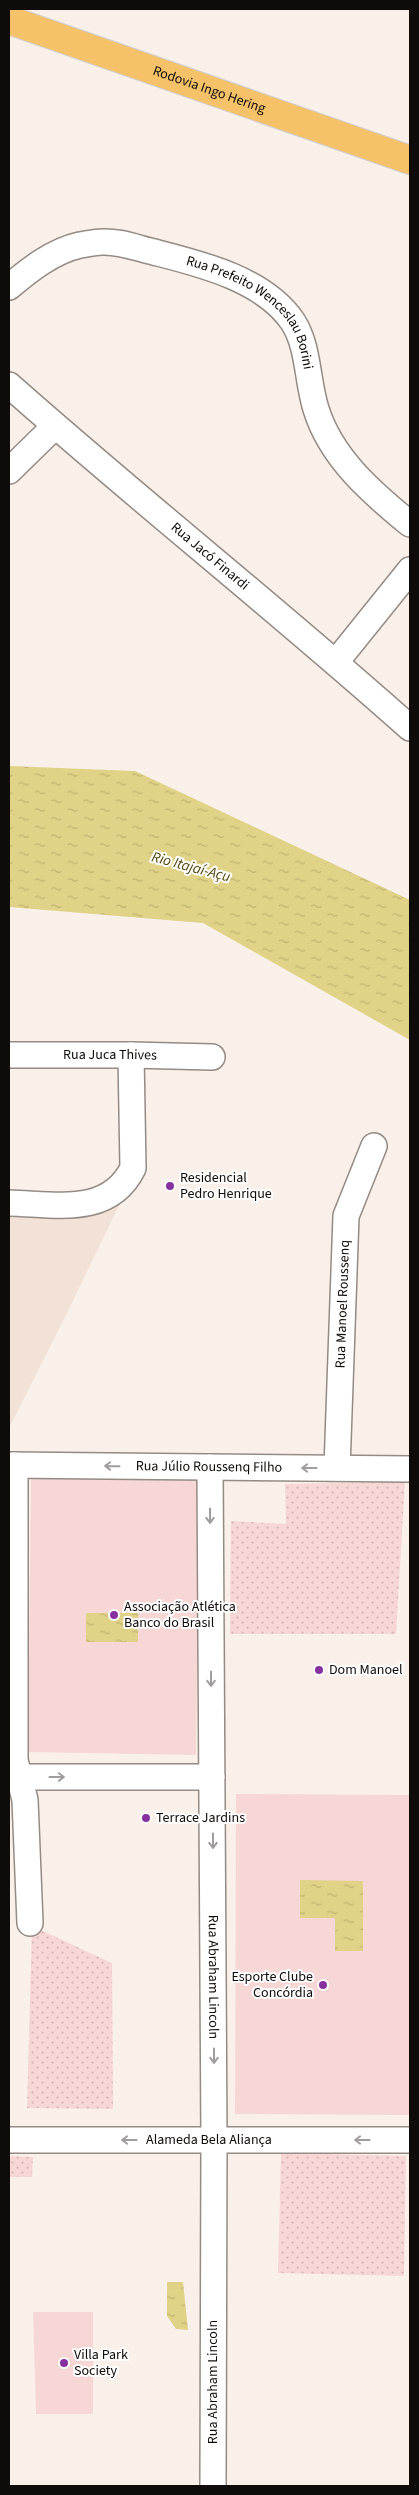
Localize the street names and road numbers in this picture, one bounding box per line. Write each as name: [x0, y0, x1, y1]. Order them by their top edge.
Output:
street label: Rodovia Ingo Hering: [150, 61, 268, 119]
street label: Rua Prefeito Wenceslau Borini: [184, 251, 318, 371]
street label: Rua Jacó Finardi: [166, 518, 253, 595]
street label: Rua Juca Thives: [63, 1045, 157, 1066]
street label: Rua Manoel Roussenq: [331, 1240, 355, 1369]
street label: Rua Júlio Roussenq Filho: [136, 1456, 282, 1478]
street label: Rua Abraham Lincoln: [203, 1915, 223, 2039]
street label: Alameda Bela Aliança: [146, 2130, 272, 2150]
street label: Rua Abraham Lincoln: [203, 2320, 223, 2444]

